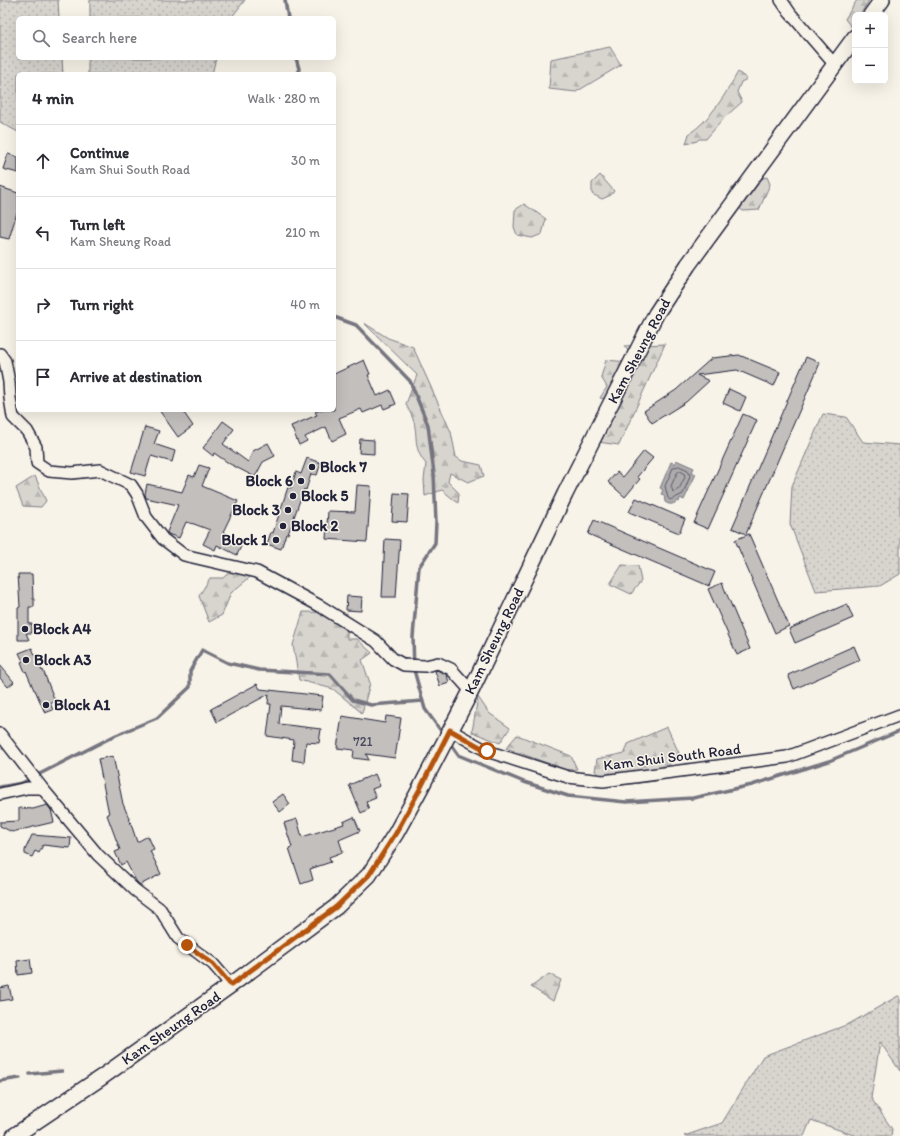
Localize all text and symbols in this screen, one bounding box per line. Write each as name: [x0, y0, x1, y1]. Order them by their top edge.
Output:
map controls: [852, 12, 888, 84]
button: +: [852, 12, 888, 48]
search box: [16, 16, 336, 60]
icon: search: [30, 27, 52, 49]
text: Search here: [62, 29, 137, 47]
button: −: [852, 48, 888, 84]
text: 4 min: [32, 88, 74, 108]
text: Walk · 280 m: [247, 91, 320, 106]
text: Continue: [70, 144, 129, 162]
icon: ahead: [32, 150, 54, 172]
text: 30 m: [291, 153, 320, 168]
text: Kam Shui South Road: [70, 162, 190, 177]
text: Turn left: [70, 216, 125, 234]
icon: left: [32, 222, 54, 244]
text: 210 m: [285, 225, 320, 240]
text: Kam Sheung Road: [70, 234, 171, 249]
icon: right: [32, 294, 54, 316]
street label: Kam Sheung Road: [604, 295, 674, 407]
text: Turn right: [70, 296, 134, 314]
text: 40 m: [290, 297, 320, 312]
icon: arrive: [32, 366, 54, 388]
text: Arrive at destination: [70, 368, 202, 386]
place label: Block 7: [320, 458, 368, 476]
marker: Block 7: [307, 462, 317, 472]
place label: Block 6: [245, 472, 293, 490]
marker: Block 6: [296, 476, 306, 486]
place label: Block 5: [301, 487, 349, 505]
marker: Block 5: [288, 491, 298, 501]
place label: Block 3: [232, 501, 280, 519]
marker: Block 3: [283, 505, 293, 515]
place label: Block 2: [291, 517, 339, 535]
marker: Block 2: [278, 521, 288, 531]
place label: Block 1: [221, 531, 268, 549]
marker: Block 1: [271, 535, 281, 545]
street label: Kam Sheung Road: [460, 585, 528, 697]
place label: Block A4: [33, 620, 91, 638]
marker: Block A4: [20, 624, 30, 634]
place label: Block A3: [34, 651, 91, 669]
marker: Block A3: [21, 655, 31, 665]
place label: Block A1: [54, 696, 110, 714]
marker: Block A1: [41, 700, 51, 710]
house number: 721: [353, 734, 373, 749]
street label: Kam Shui South Road: [602, 740, 742, 774]
route start: [478, 742, 496, 760]
route end: [178, 936, 196, 954]
street label: Kam Sheung Road: [118, 987, 224, 1069]

